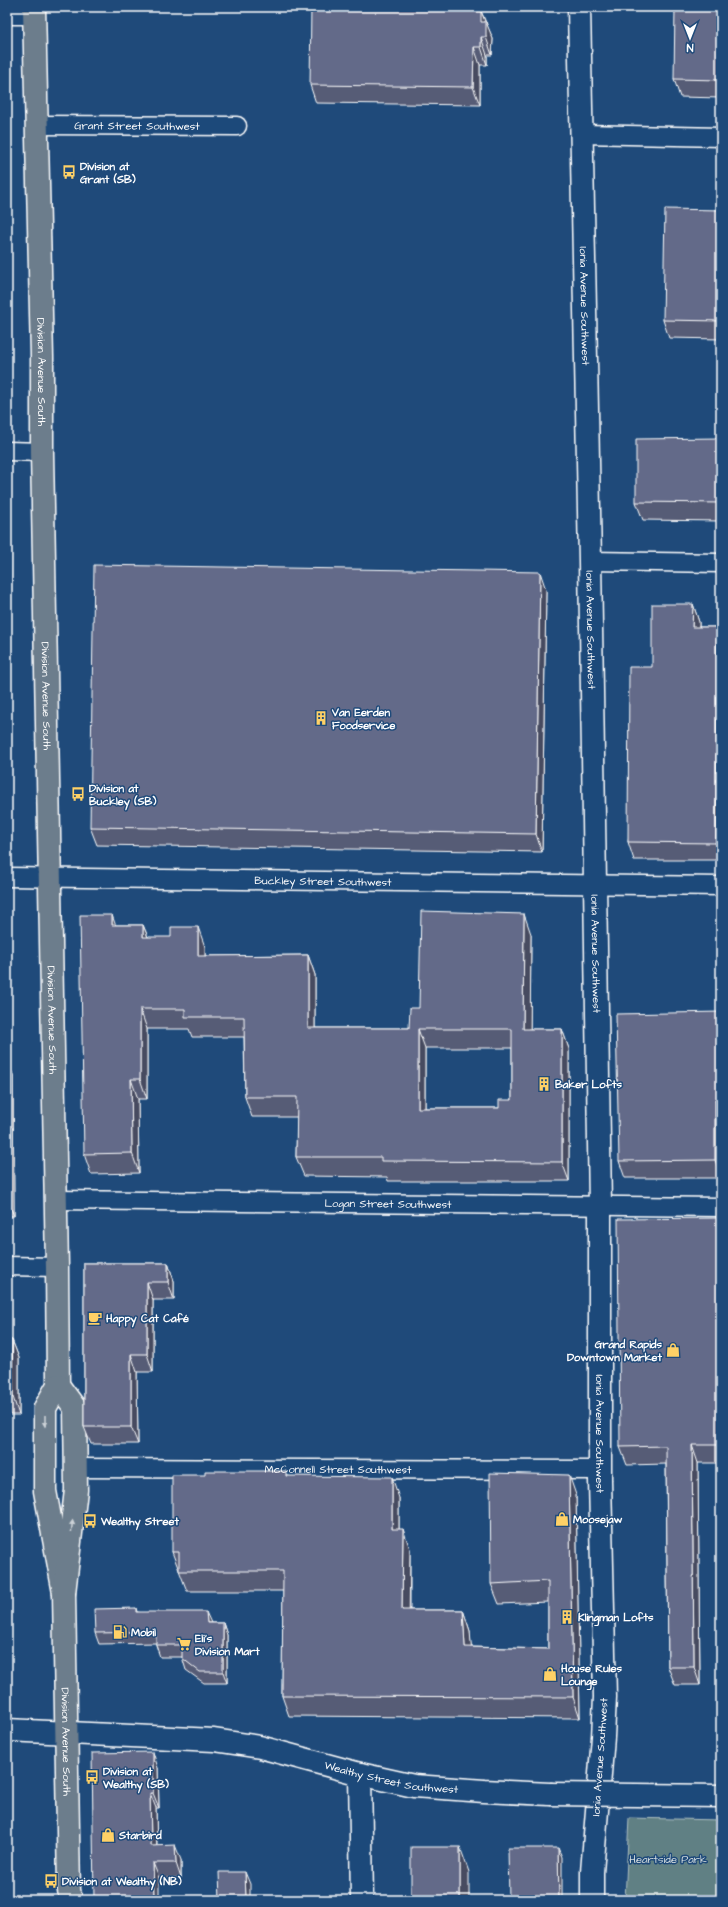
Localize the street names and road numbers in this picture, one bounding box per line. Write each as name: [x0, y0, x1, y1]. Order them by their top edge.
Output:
street label: Grant Street Southwest: [74, 118, 200, 133]
street label: Ionia Avenue Southwest: [576, 246, 594, 366]
street label: Division Avenue South: [34, 318, 50, 427]
street label: Ionia Avenue Southwest: [583, 570, 599, 690]
street label: Division Avenue South: [38, 642, 55, 751]
street label: Buckley Street Southwest: [254, 873, 392, 889]
street label: Ionia Avenue Southwest: [588, 894, 605, 1014]
street label: Division Avenue South: [44, 965, 61, 1075]
street label: Logan Street Southwest: [324, 1195, 452, 1212]
street label: Ionia Avenue Southwest: [592, 1374, 608, 1494]
street label: McConnell Street Southwest: [265, 1461, 412, 1477]
street label: Division Avenue South: [58, 1687, 75, 1797]
street label: Ionia Avenue Southwest: [588, 1697, 612, 1817]
street label: Wealthy Street Southwest: [323, 1757, 459, 1797]

